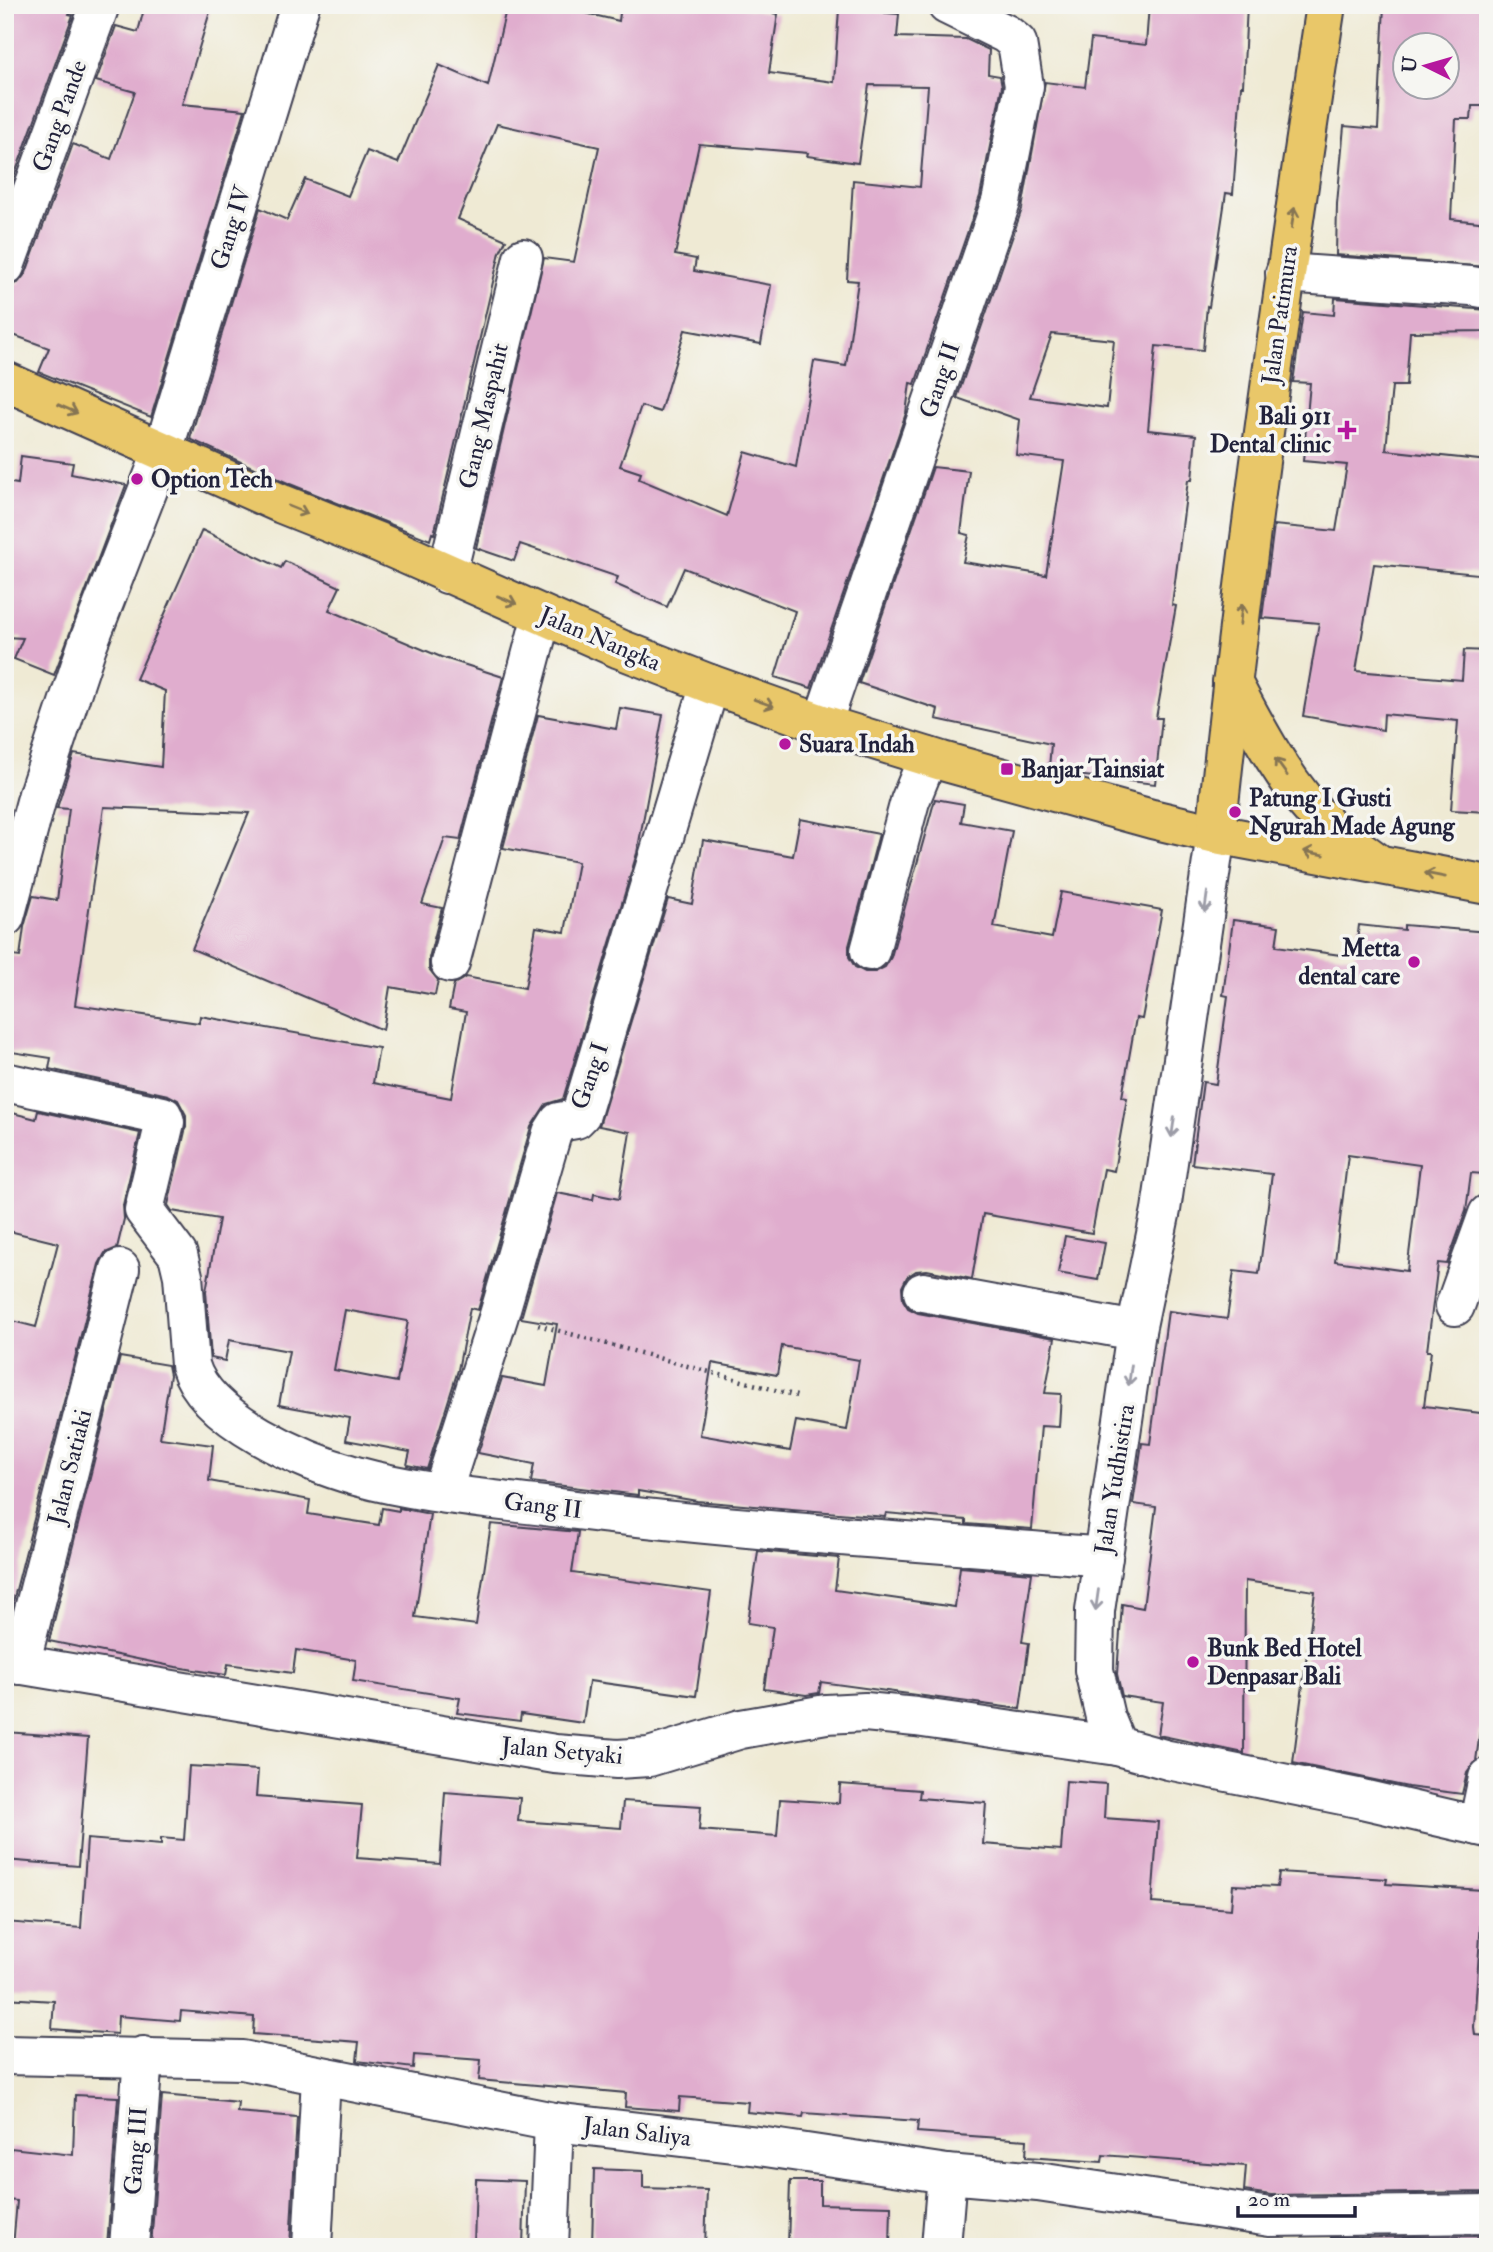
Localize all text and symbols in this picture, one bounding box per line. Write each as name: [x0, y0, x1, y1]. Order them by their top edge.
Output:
north arrow: [1392, 32, 1462, 102]
street label: Gang Pande: [25, 56, 95, 176]
text: U: [1397, 56, 1423, 74]
street label: Gang IV: [204, 181, 259, 274]
one-way arrow: [1287, 207, 1300, 230]
street label: Jalan Patimura: [1255, 243, 1305, 387]
street label: Gang II: [913, 338, 967, 422]
street label: Gang Maspahit: [452, 340, 516, 492]
place label: Bali 911 Dental clinic: [1210, 401, 1331, 460]
one-way arrow: [56, 403, 78, 416]
marker: Bali 911 Dental clinic: [1337, 420, 1357, 440]
place label: Option Tech: [151, 464, 273, 495]
marker: Option Tech: [129, 471, 145, 487]
one-way arrow: [287, 505, 309, 518]
one-way arrow: [496, 594, 518, 607]
street label: Jalan Nangka: [534, 599, 666, 679]
one-way arrow: [1234, 603, 1247, 626]
one-way arrow: [752, 698, 774, 710]
place label: Suara Indah: [799, 729, 915, 760]
marker: Suara Indah: [777, 736, 793, 752]
place label: Banjar Tainsiat: [1021, 754, 1165, 785]
one-way arrow: [1274, 758, 1288, 777]
marker: Banjar Tainsiat: [999, 761, 1015, 777]
place label: Patung I Gusti Ngurah Made Agung: [1248, 783, 1456, 842]
marker: Patung I Gusti Ngurah Made Agung: [1227, 804, 1243, 820]
one-way arrow: [1303, 845, 1326, 859]
one-way arrow: [1424, 868, 1447, 882]
one-way arrow: [1200, 890, 1213, 912]
place label: Metta dental care: [1299, 933, 1401, 992]
marker: Metta dental care: [1406, 954, 1422, 970]
street label: Gang I: [564, 1038, 616, 1114]
one-way arrow: [1166, 1115, 1179, 1138]
one-way arrow: [1123, 1363, 1136, 1386]
street label: Jalan Yudhistira: [1088, 1401, 1142, 1557]
street label: Jalan Satiaki: [40, 1406, 99, 1529]
street label: Gang II: [502, 1486, 584, 1526]
one-way arrow: [1090, 1588, 1103, 1611]
place label: Bunk Bed Hotel Denpasar Bali: [1207, 1633, 1362, 1692]
marker: Bunk Bed Hotel Denpasar Bali: [1185, 1654, 1201, 1670]
street label: Jalan Setyaki: [499, 1730, 624, 1772]
street label: Gang III: [117, 2106, 155, 2196]
street label: Jalan Saliya: [580, 2110, 694, 2154]
scale bar: [1238, 2175, 1355, 2219]
text: 20 m: [1248, 2186, 1290, 2213]

